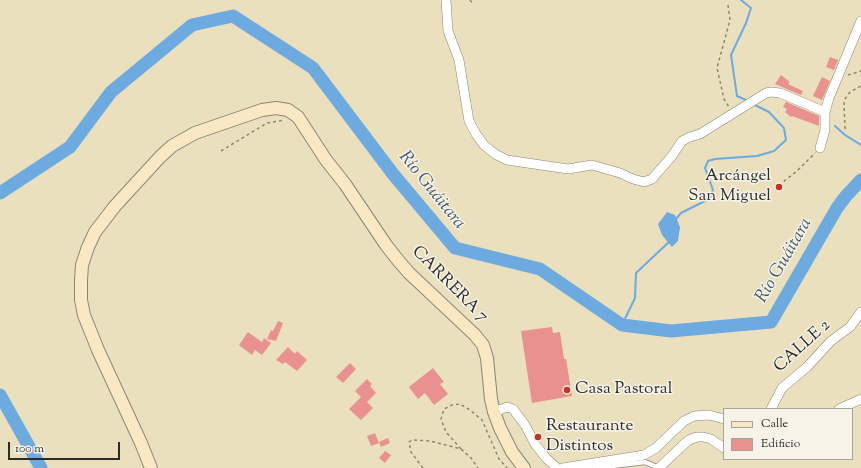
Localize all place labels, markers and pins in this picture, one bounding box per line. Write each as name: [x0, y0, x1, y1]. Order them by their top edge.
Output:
place label: Arcángel San Miguel: [688, 167, 771, 207]
marker: Arcángel San Miguel: [774, 182, 784, 192]
place label: Casa Pastoral: [575, 380, 672, 400]
marker: Casa Pastoral: [562, 385, 572, 395]
place label: Restaurante Distintos: [546, 417, 633, 457]
marker: Restaurante Distintos: [533, 432, 543, 442]

